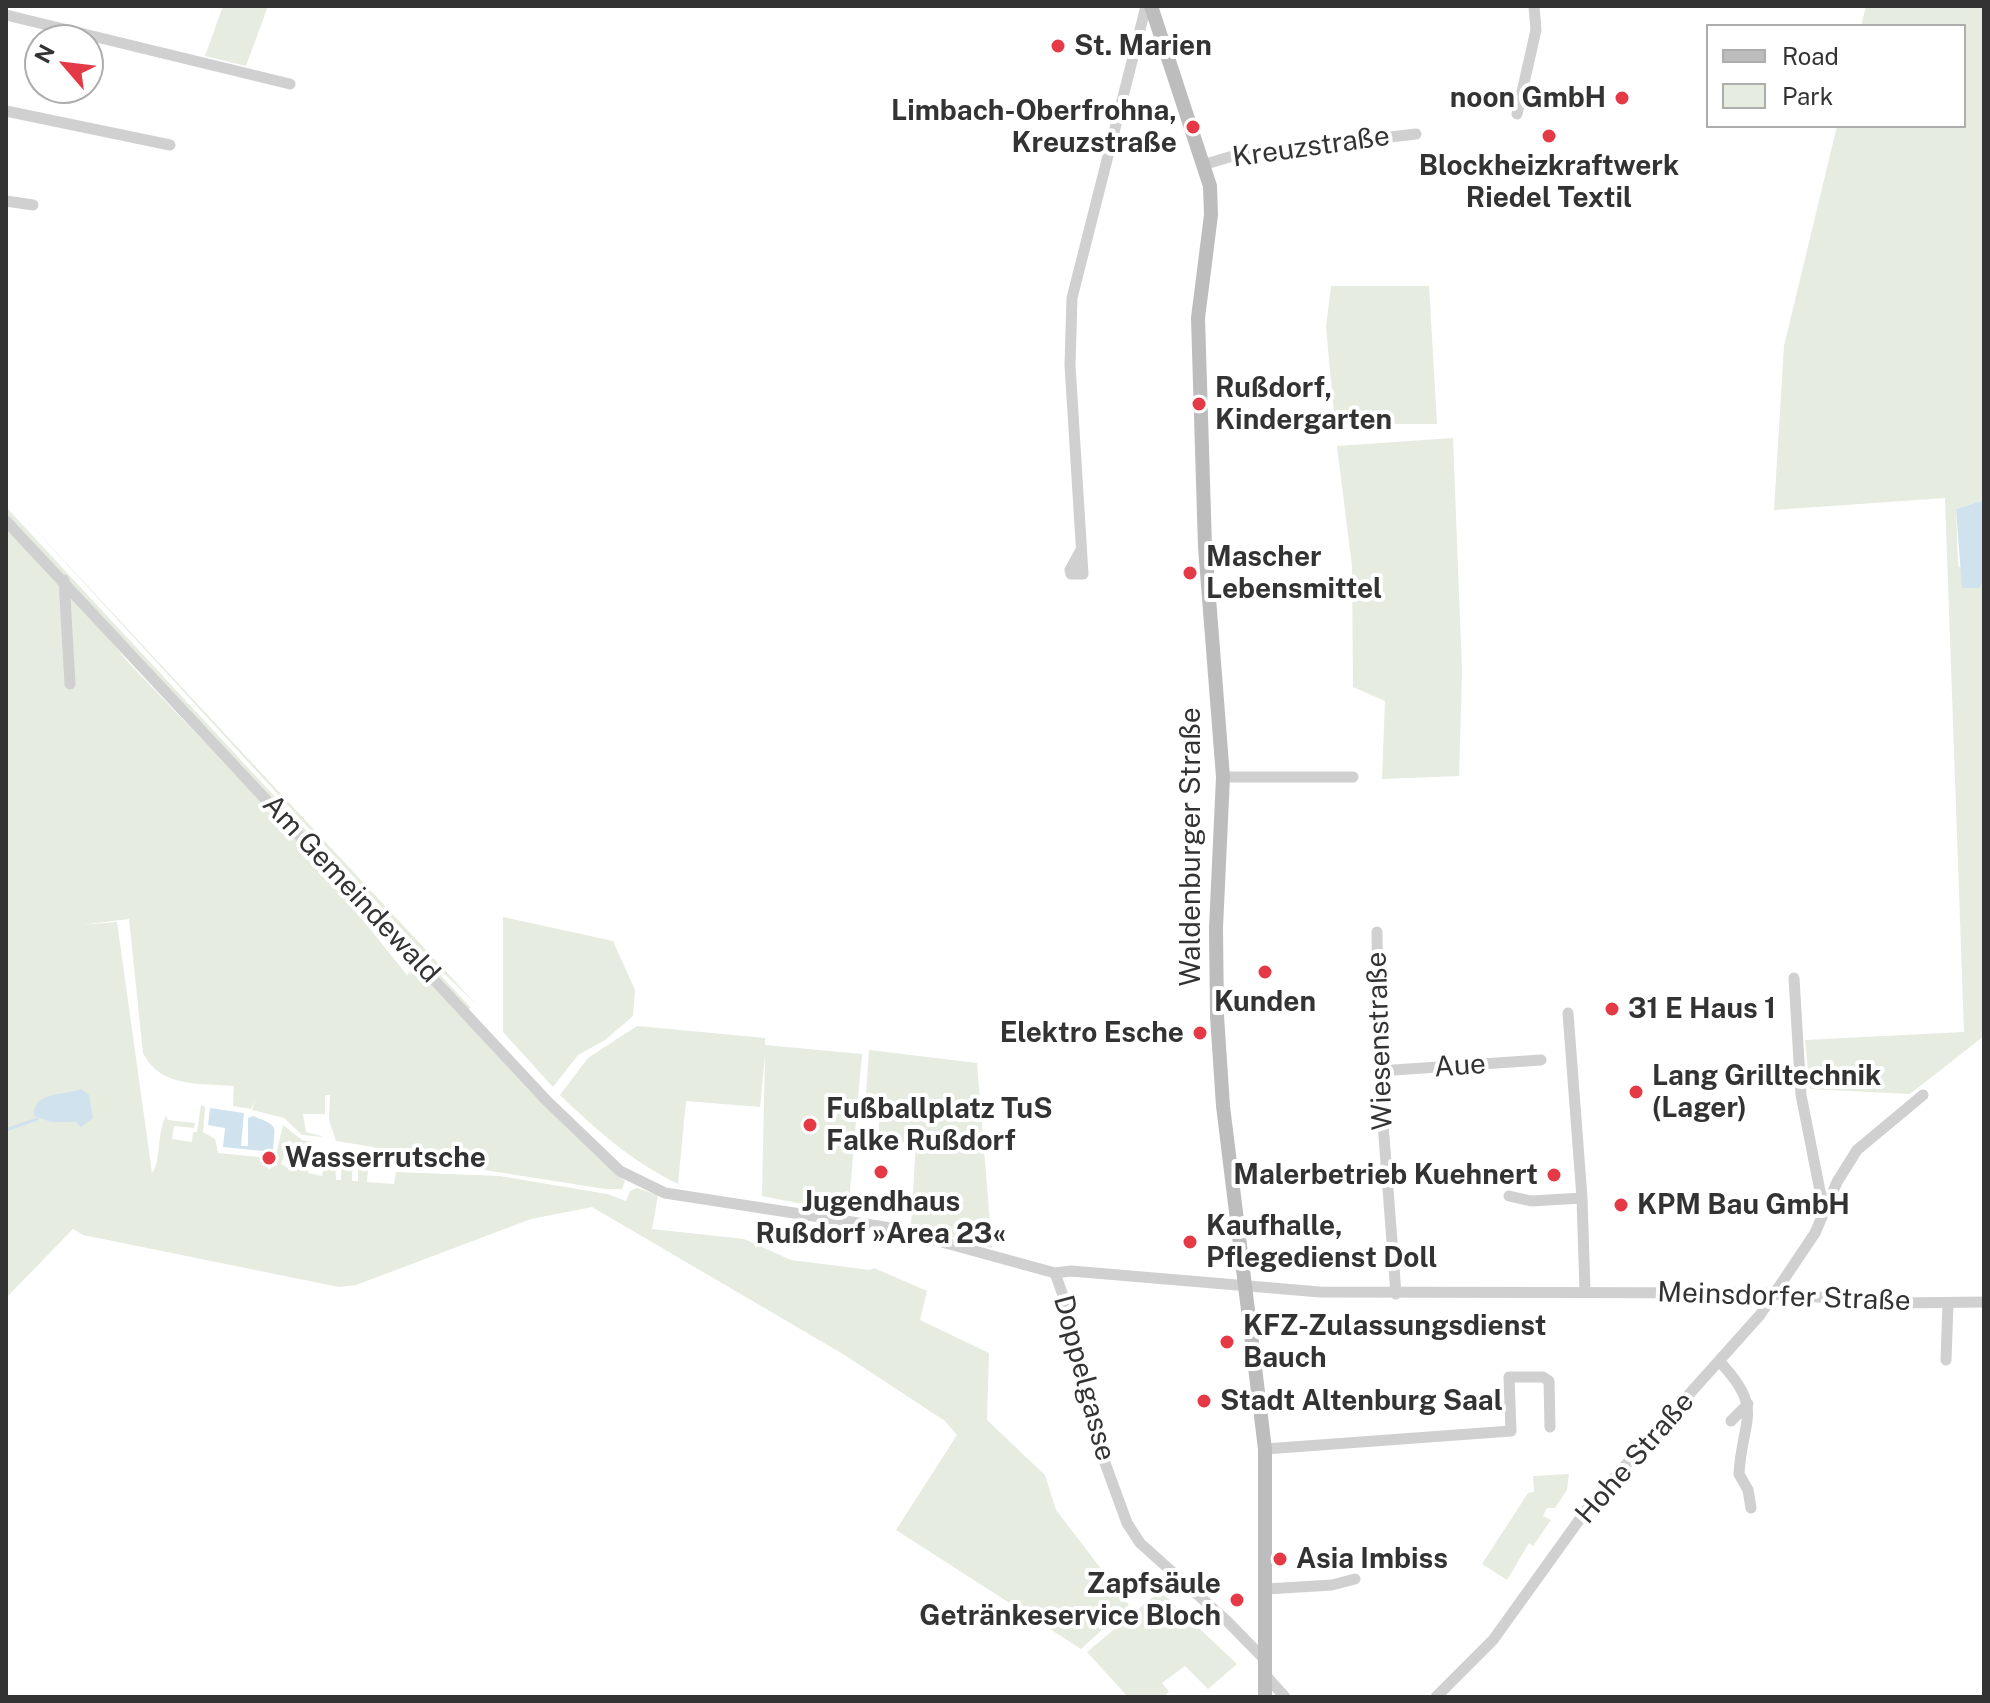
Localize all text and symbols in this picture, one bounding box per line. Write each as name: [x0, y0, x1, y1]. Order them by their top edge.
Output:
north arrow: [24, 24, 104, 104]
legend: [1706, 24, 1966, 128]
place label: St. Marien: [1074, 29, 1212, 63]
marker: St. Marien: [1049, 37, 1067, 55]
text: N: [29, 40, 60, 67]
text: Road: [1782, 42, 1839, 70]
place label: noon GmbH: [1450, 81, 1606, 115]
text: Park: [1782, 82, 1833, 110]
marker: noon GmbH: [1613, 89, 1631, 107]
place label: Limbach-Oberfrohna, Kreuzstraße: [891, 94, 1177, 160]
marker: Limbach-Oberfrohna, Kreuzstraße: [1184, 118, 1202, 136]
street label: Kreuzstraße: [1230, 119, 1392, 175]
marker: Blockheizkraftwerk Riedel Textil: [1540, 127, 1558, 145]
place label: Blockheizkraftwerk Riedel Textil: [1419, 149, 1679, 215]
place label: Rußdorf, Kindergarten: [1215, 371, 1392, 437]
marker: Rußdorf, Kindergarten: [1190, 395, 1208, 413]
place label: Mascher Lebensmittel: [1206, 540, 1382, 606]
marker: Mascher Lebensmittel: [1181, 564, 1199, 582]
street label: Waldenburger Straße: [1174, 707, 1208, 987]
street label: Am Gemeindewald: [255, 788, 447, 990]
street label: Wiesenstraße: [1360, 951, 1400, 1131]
marker: Kunden: [1256, 963, 1274, 981]
place label: Kunden: [1214, 985, 1316, 1019]
place label: 31 E Haus 1: [1628, 992, 1776, 1026]
marker: 31 E Haus 1: [1603, 1000, 1621, 1018]
place label: Elektro Esche: [1000, 1016, 1184, 1050]
marker: Elektro Esche: [1191, 1024, 1209, 1042]
street label: Aue: [1433, 1047, 1487, 1085]
place label: Lang Grilltechnik (Lager): [1652, 1059, 1881, 1125]
marker: Lang Grilltechnik (Lager): [1627, 1083, 1645, 1101]
place label: Fußballplatz TuS Falke Rußdorf: [826, 1092, 1053, 1158]
marker: Fußballplatz TuS Falke Rußdorf: [801, 1116, 819, 1134]
place label: Wasserrutsche: [285, 1141, 486, 1175]
marker: Wasserrutsche: [260, 1149, 278, 1167]
place label: Malerbetrieb Kuehnert: [1233, 1158, 1538, 1192]
marker: Jugendhaus Rußdorf »Area 23«: [872, 1163, 890, 1181]
marker: Malerbetrieb Kuehnert: [1545, 1166, 1563, 1184]
place label: Jugendhaus Rußdorf »Area 23«: [756, 1185, 1006, 1251]
place label: KPM Bau GmbH: [1637, 1188, 1850, 1222]
marker: KPM Bau GmbH: [1612, 1196, 1630, 1214]
place label: Kaufhalle, Pflegedienst Doll: [1206, 1209, 1437, 1275]
marker: Kaufhalle, Pflegedienst Doll: [1181, 1233, 1199, 1251]
street label: Meinsdorfer Straße: [1657, 1276, 1911, 1318]
street label: Doppelgasse: [1046, 1292, 1122, 1464]
place label: KFZ-Zulassungsdienst Bauch: [1243, 1309, 1547, 1375]
marker: KFZ-Zulassungsdienst Bauch: [1218, 1333, 1236, 1351]
place label: Stadt Altenburg Saal: [1220, 1384, 1503, 1418]
street label: Hohe Straße: [1569, 1385, 1701, 1531]
marker: Stadt Altenburg Saal: [1195, 1392, 1213, 1410]
place label: Asia Imbiss: [1296, 1542, 1448, 1576]
marker: Asia Imbiss: [1271, 1550, 1289, 1568]
place label: Zapfsäule Getränkeservice Bloch: [919, 1567, 1221, 1633]
marker: Zapfsäule Getränkeservice Bloch: [1228, 1591, 1246, 1609]

